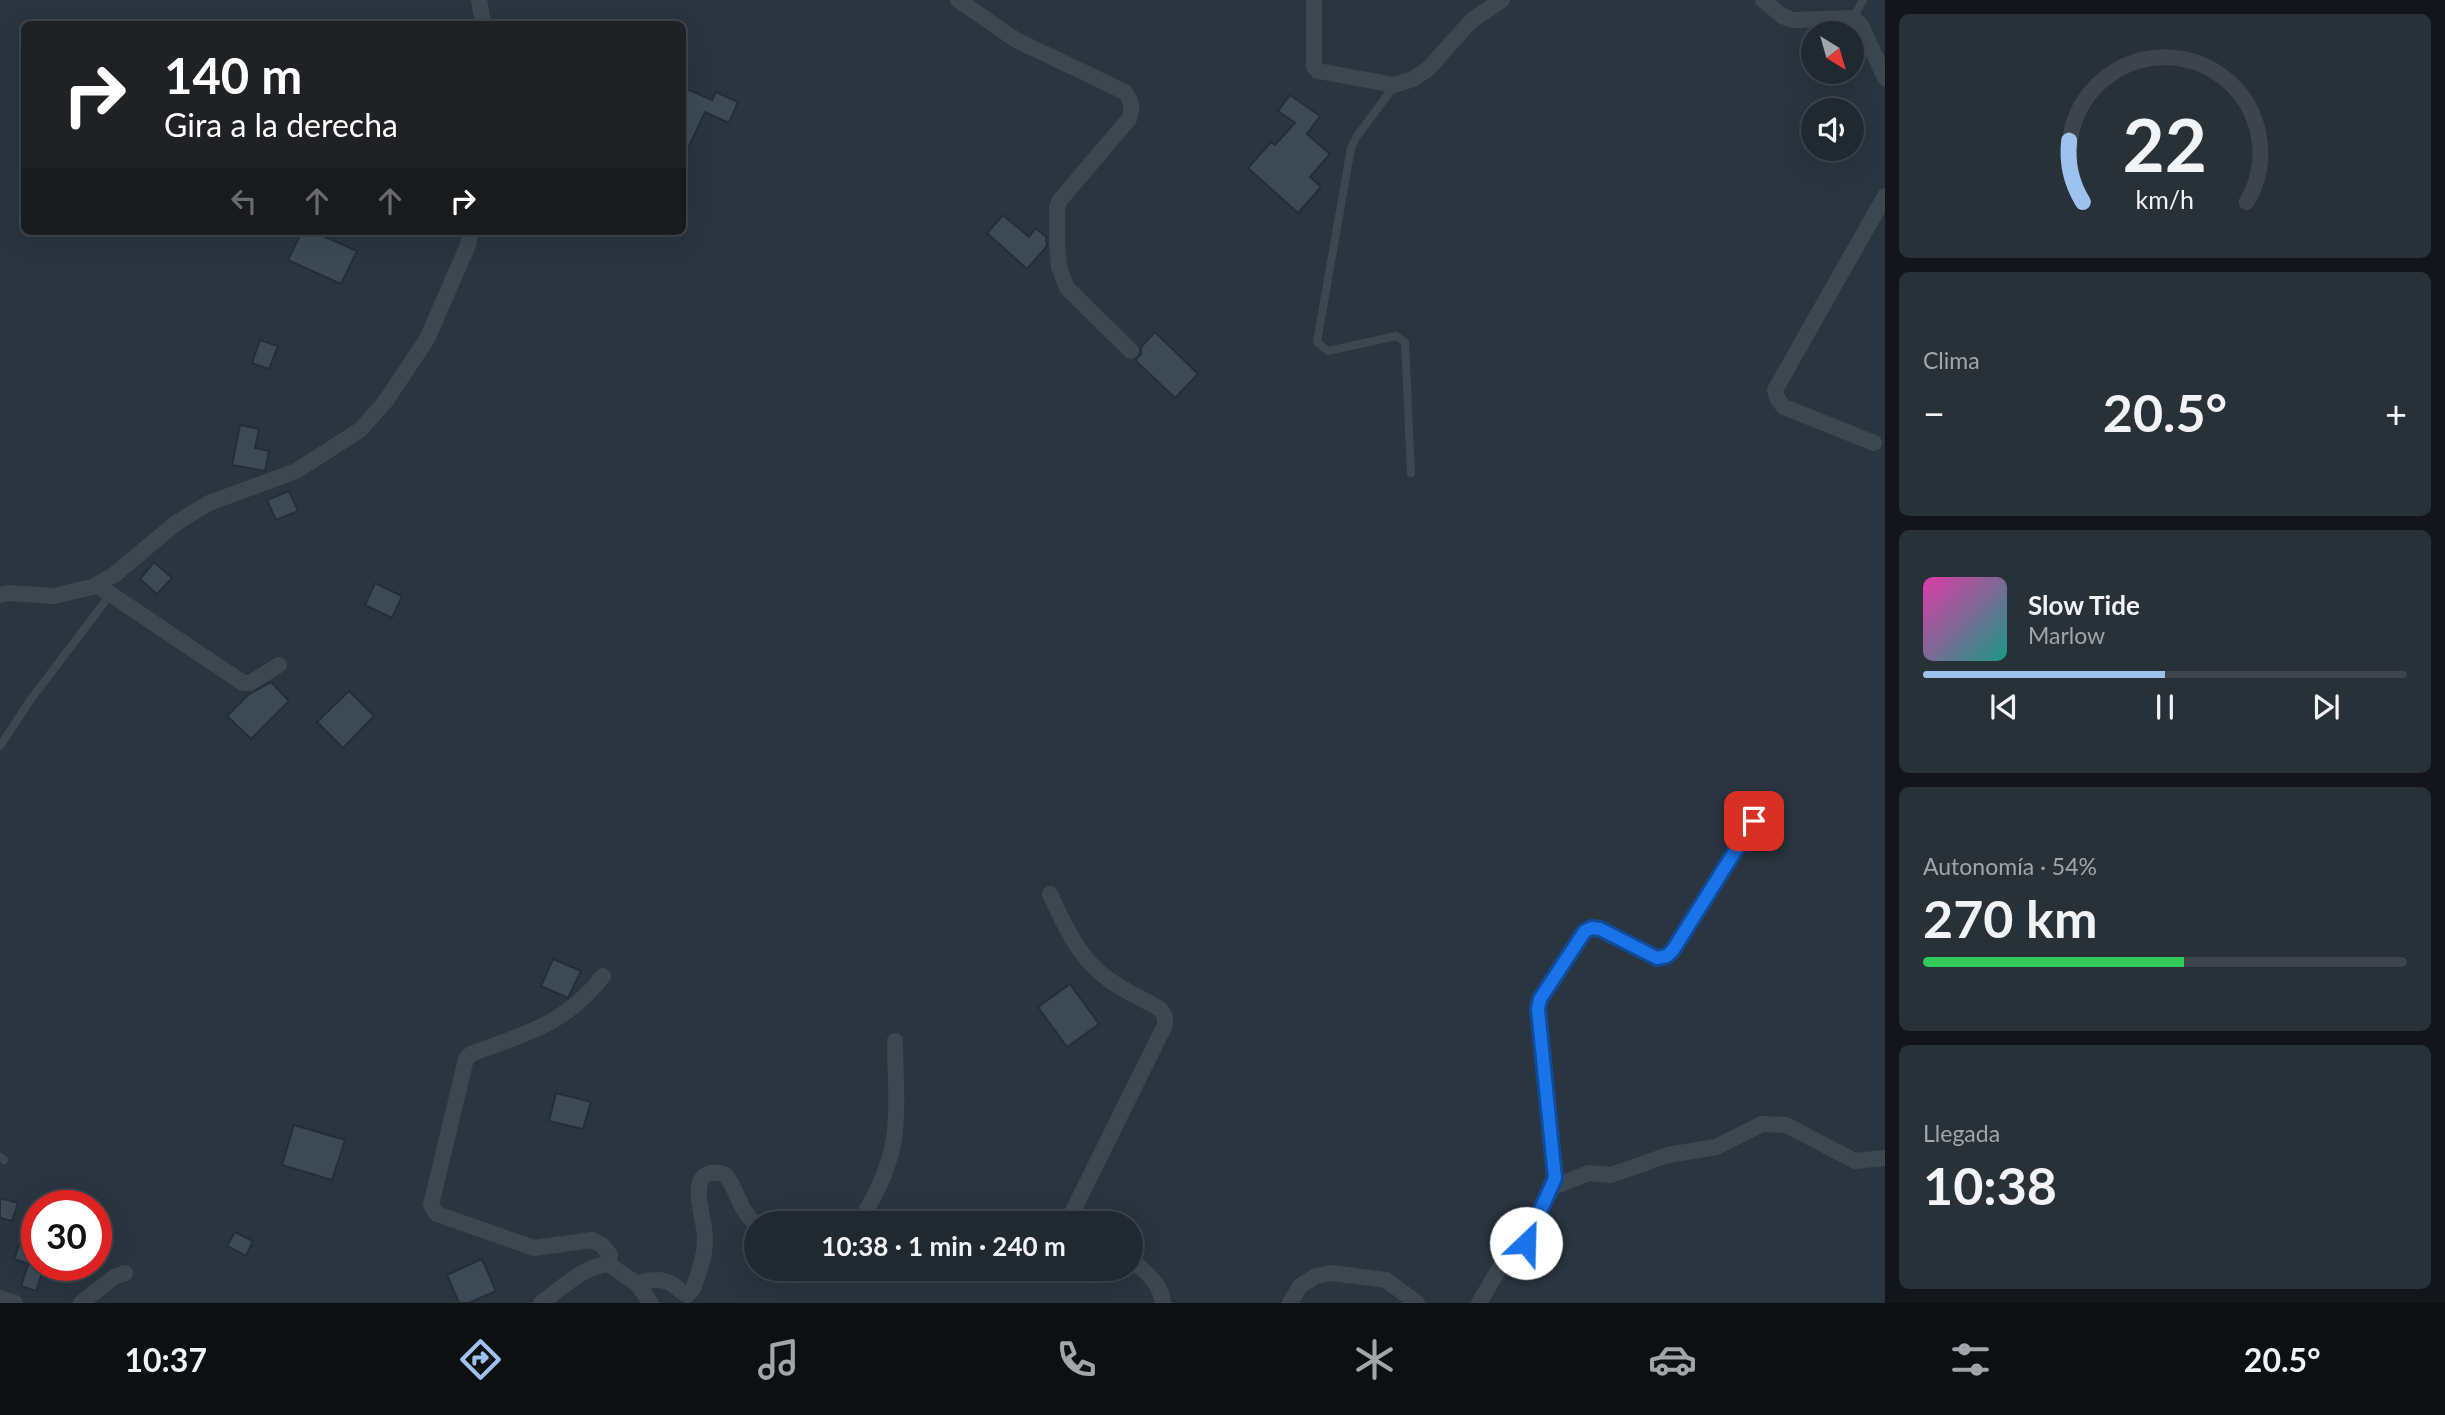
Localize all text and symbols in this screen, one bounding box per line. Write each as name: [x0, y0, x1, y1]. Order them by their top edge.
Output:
north arrow: [1801, 21, 1864, 84]
map controls: [1801, 21, 1864, 161]
text: 140 m: [164, 46, 302, 104]
icon: right: [49, 49, 140, 140]
button: sound: [1801, 98, 1864, 161]
text: 22: [2123, 100, 2207, 188]
text: Gira a la derecha: [164, 105, 398, 144]
icon: left: [225, 182, 263, 220]
icon: ahead: [298, 182, 336, 220]
icon: ahead: [371, 182, 409, 220]
icon: right: [444, 182, 482, 220]
text: km/h: [2136, 184, 2194, 214]
text: Clima: [1923, 346, 1980, 374]
text: 20.5°: [2103, 381, 2227, 443]
text: −: [1923, 390, 1945, 436]
text: +: [2385, 390, 2407, 436]
text: Slow Tide: [2028, 589, 2140, 621]
text: Marlow: [2028, 621, 2105, 649]
icon: previous: [1985, 688, 2023, 726]
icon: pause: [2146, 688, 2184, 726]
icon: next: [2307, 688, 2345, 726]
pin: [1724, 791, 1784, 851]
icon: arrive: [1735, 802, 1773, 840]
text: Autonomía · 54%: [1923, 852, 2097, 880]
text: 270 km: [1923, 887, 2097, 949]
text: Llegada: [1923, 1119, 2000, 1147]
text: 10:38: [1923, 1154, 2057, 1216]
speed limit sign: 30: [21, 1190, 112, 1281]
position arrow: [1489, 1206, 1563, 1280]
text: 10:38 · 1 min · 240 m: [821, 1230, 1066, 1262]
icon: directions: [456, 1335, 505, 1384]
icon: music: [754, 1335, 803, 1384]
icon: phone: [1052, 1335, 1101, 1384]
icon: climate: [1350, 1335, 1399, 1384]
icon: car: [1648, 1335, 1697, 1384]
icon: filters: [1946, 1335, 1995, 1384]
text: 10:37: [124, 1340, 207, 1379]
text: 20.5°: [2244, 1340, 2320, 1379]

